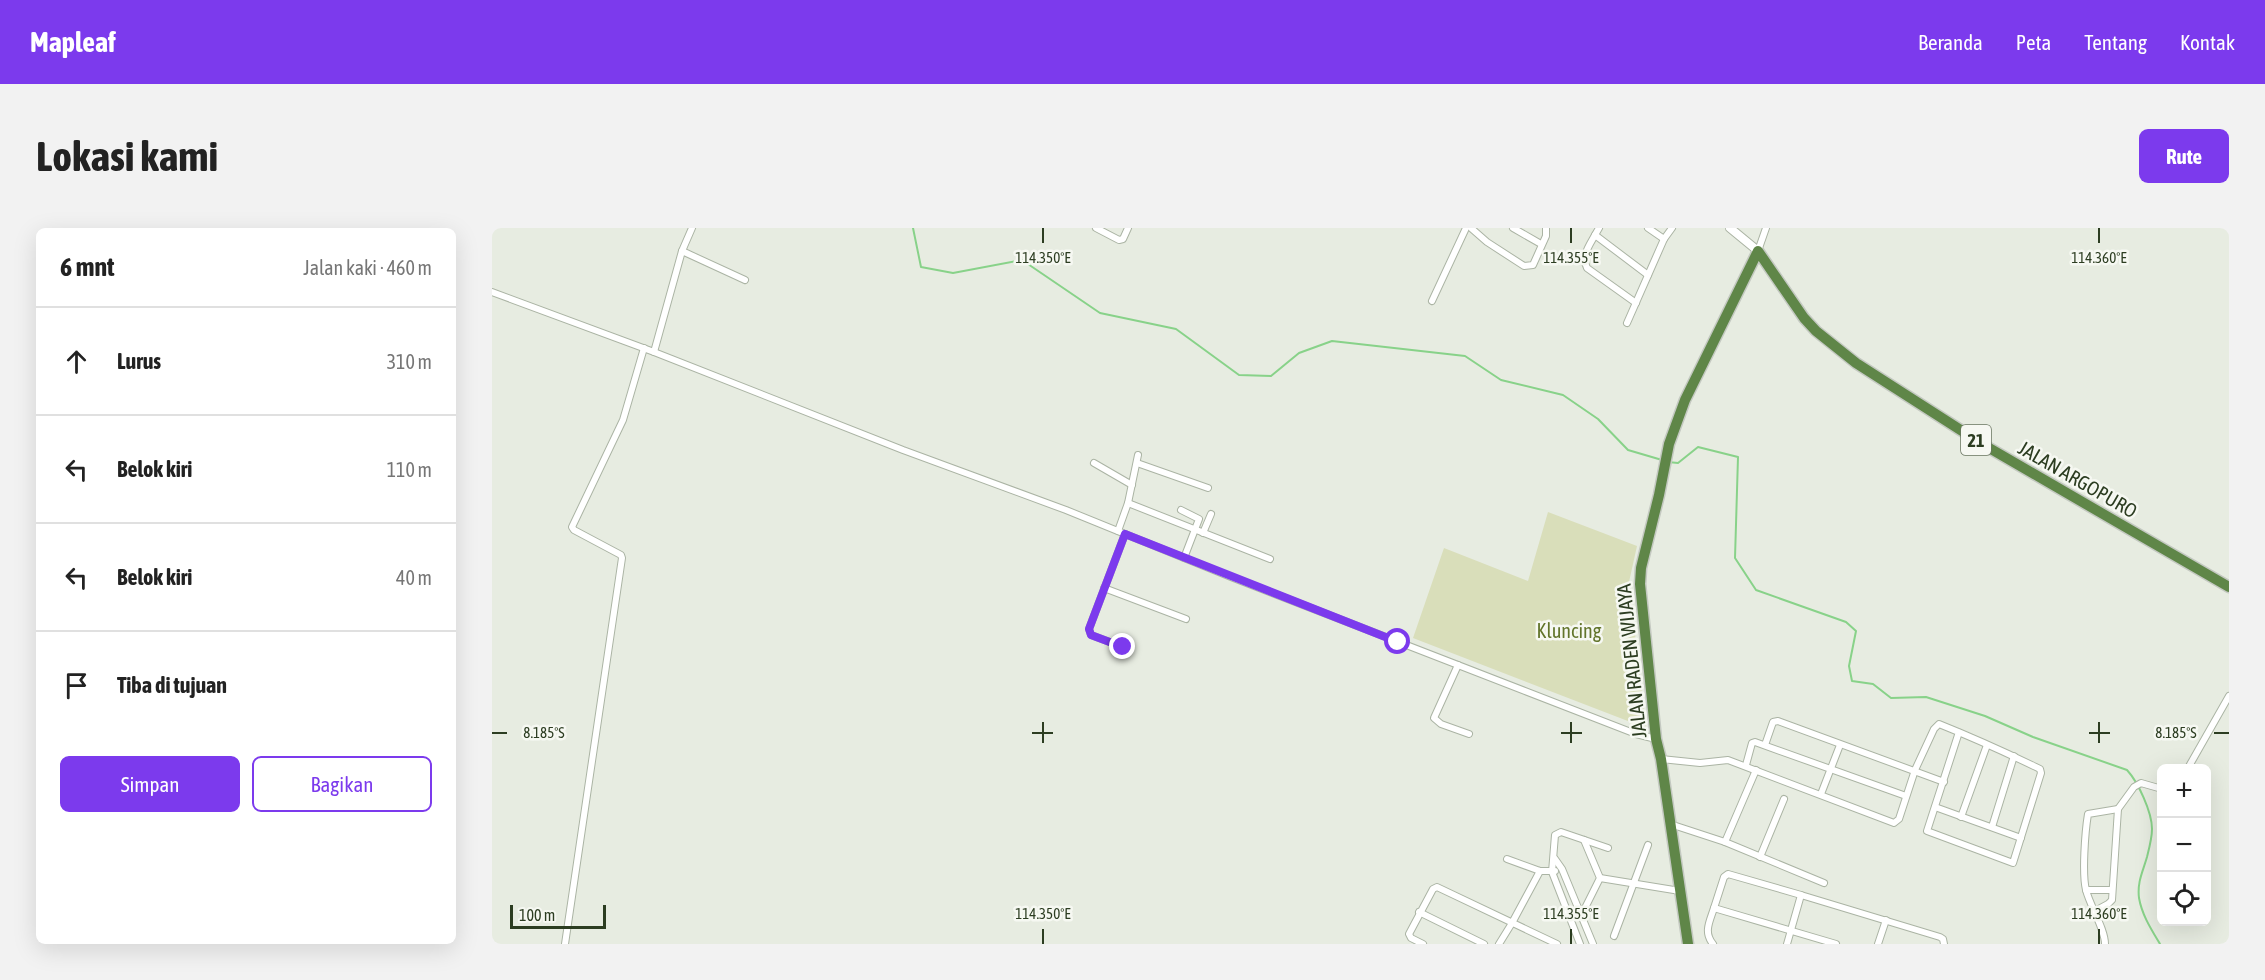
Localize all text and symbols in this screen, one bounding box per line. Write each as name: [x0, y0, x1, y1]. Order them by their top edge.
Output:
text: Mapleaf: [30, 26, 116, 58]
text: Beranda: [1918, 30, 1983, 54]
text: Peta: [2016, 30, 2051, 54]
text: Tentang: [2084, 30, 2147, 54]
text: Kontak: [2180, 30, 2235, 54]
button: Rute: [2139, 129, 2229, 183]
text: Lokasi kami: [36, 132, 218, 180]
text: 114.350°E: [1015, 249, 1071, 266]
text: 114.355°E: [1543, 249, 1599, 266]
text: 114.360°E: [2071, 249, 2127, 266]
text: 6 mnt: [60, 252, 115, 282]
text: Jalan kaki · 460 m: [303, 256, 432, 279]
icon: ahead: [60, 345, 93, 378]
text: Lurus: [117, 348, 161, 374]
text: 310 m: [387, 350, 432, 373]
road number: 21: [1961, 425, 1991, 455]
street label: JALAN ARGOPURO: [2015, 436, 2141, 522]
icon: left: [60, 453, 93, 486]
text: Belok kiri: [117, 456, 192, 482]
text: 110 m: [387, 458, 432, 481]
icon: left: [60, 561, 93, 594]
text: Belok kiri: [117, 564, 192, 590]
text: 40 m: [396, 566, 432, 589]
street label: JALAN RADEN WIJAYA: [1611, 583, 1651, 739]
park label: Kluncing: [1537, 619, 1602, 642]
route start: [1384, 628, 1410, 654]
route end: [1109, 633, 1135, 659]
icon: arrive: [60, 669, 93, 702]
text: Tiba di tujuan: [117, 672, 227, 698]
text: 8.185°S: [523, 724, 565, 741]
text: 8.185°S: [2155, 724, 2197, 741]
button: Simpan: [60, 756, 240, 812]
button: Bagikan: [252, 756, 432, 812]
map controls: [2157, 764, 2211, 926]
button: +: [2157, 764, 2211, 818]
button: −: [2157, 818, 2211, 872]
button: locate: [2157, 872, 2211, 926]
scale bar: [510, 902, 606, 930]
text: 114.350°E: [1015, 905, 1071, 922]
text: 114.355°E: [1543, 905, 1599, 922]
text: 114.360°E: [2071, 905, 2127, 922]
text: 100 m: [519, 906, 555, 924]

